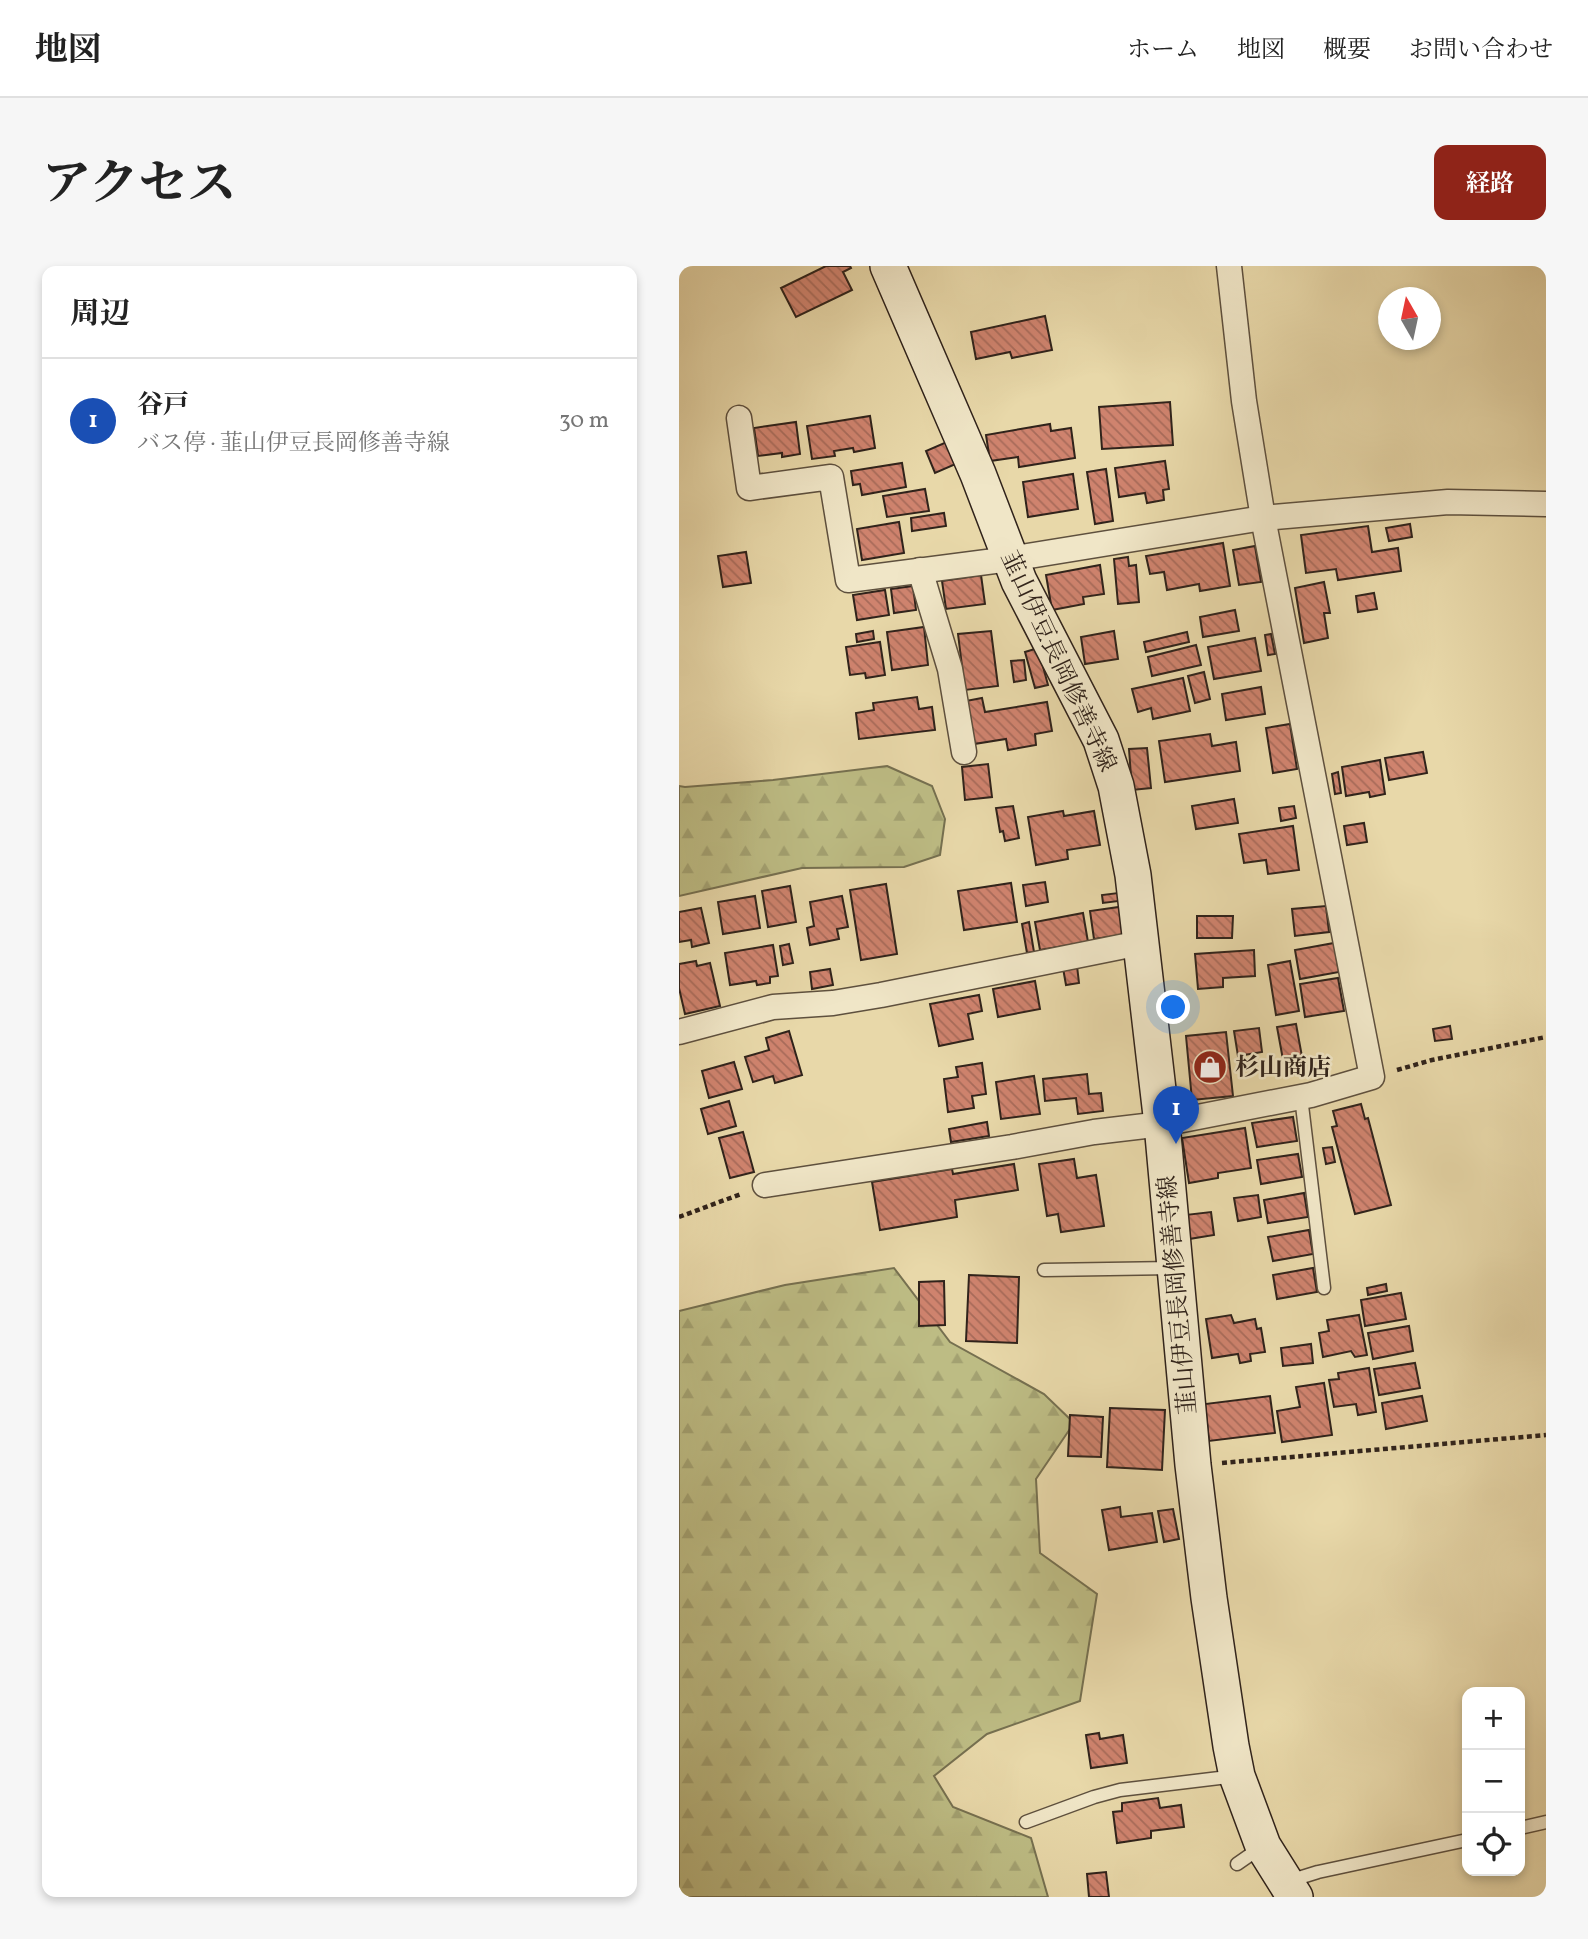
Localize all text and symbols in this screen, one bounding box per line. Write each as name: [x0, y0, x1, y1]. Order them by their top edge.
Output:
text: 地図: [35, 29, 101, 75]
text: ホーム: [1127, 34, 1199, 68]
text: 地図: [1237, 34, 1285, 68]
text: 概要: [1323, 34, 1371, 68]
text: お問い合わせ: [1409, 34, 1553, 68]
button: 経路: [1434, 145, 1546, 220]
text: アクセス: [42, 152, 237, 221]
north arrow: [1378, 287, 1441, 350]
text: 周辺: [70, 294, 130, 336]
text: 谷戸: [137, 388, 189, 424]
text: 1: [88, 405, 98, 437]
text: 30 m: [559, 405, 609, 437]
text: バス停 · 韮山伊豆長岡修善寺線: [137, 428, 450, 460]
street label: 韮山伊豆長岡修善寺線: [991, 546, 1123, 778]
your location: [1156, 990, 1190, 1024]
shop icon: 杉山商店: [1191, 1048, 1229, 1086]
place label: 杉山商店: [1235, 1052, 1331, 1086]
pin: 1: [1153, 1086, 1199, 1144]
street label: 韮山伊豆長岡修善寺線: [1152, 1174, 1206, 1416]
map controls: [1462, 1687, 1525, 1876]
button: +: [1462, 1687, 1525, 1750]
button: −: [1462, 1750, 1525, 1813]
button: locate: [1462, 1813, 1525, 1876]

